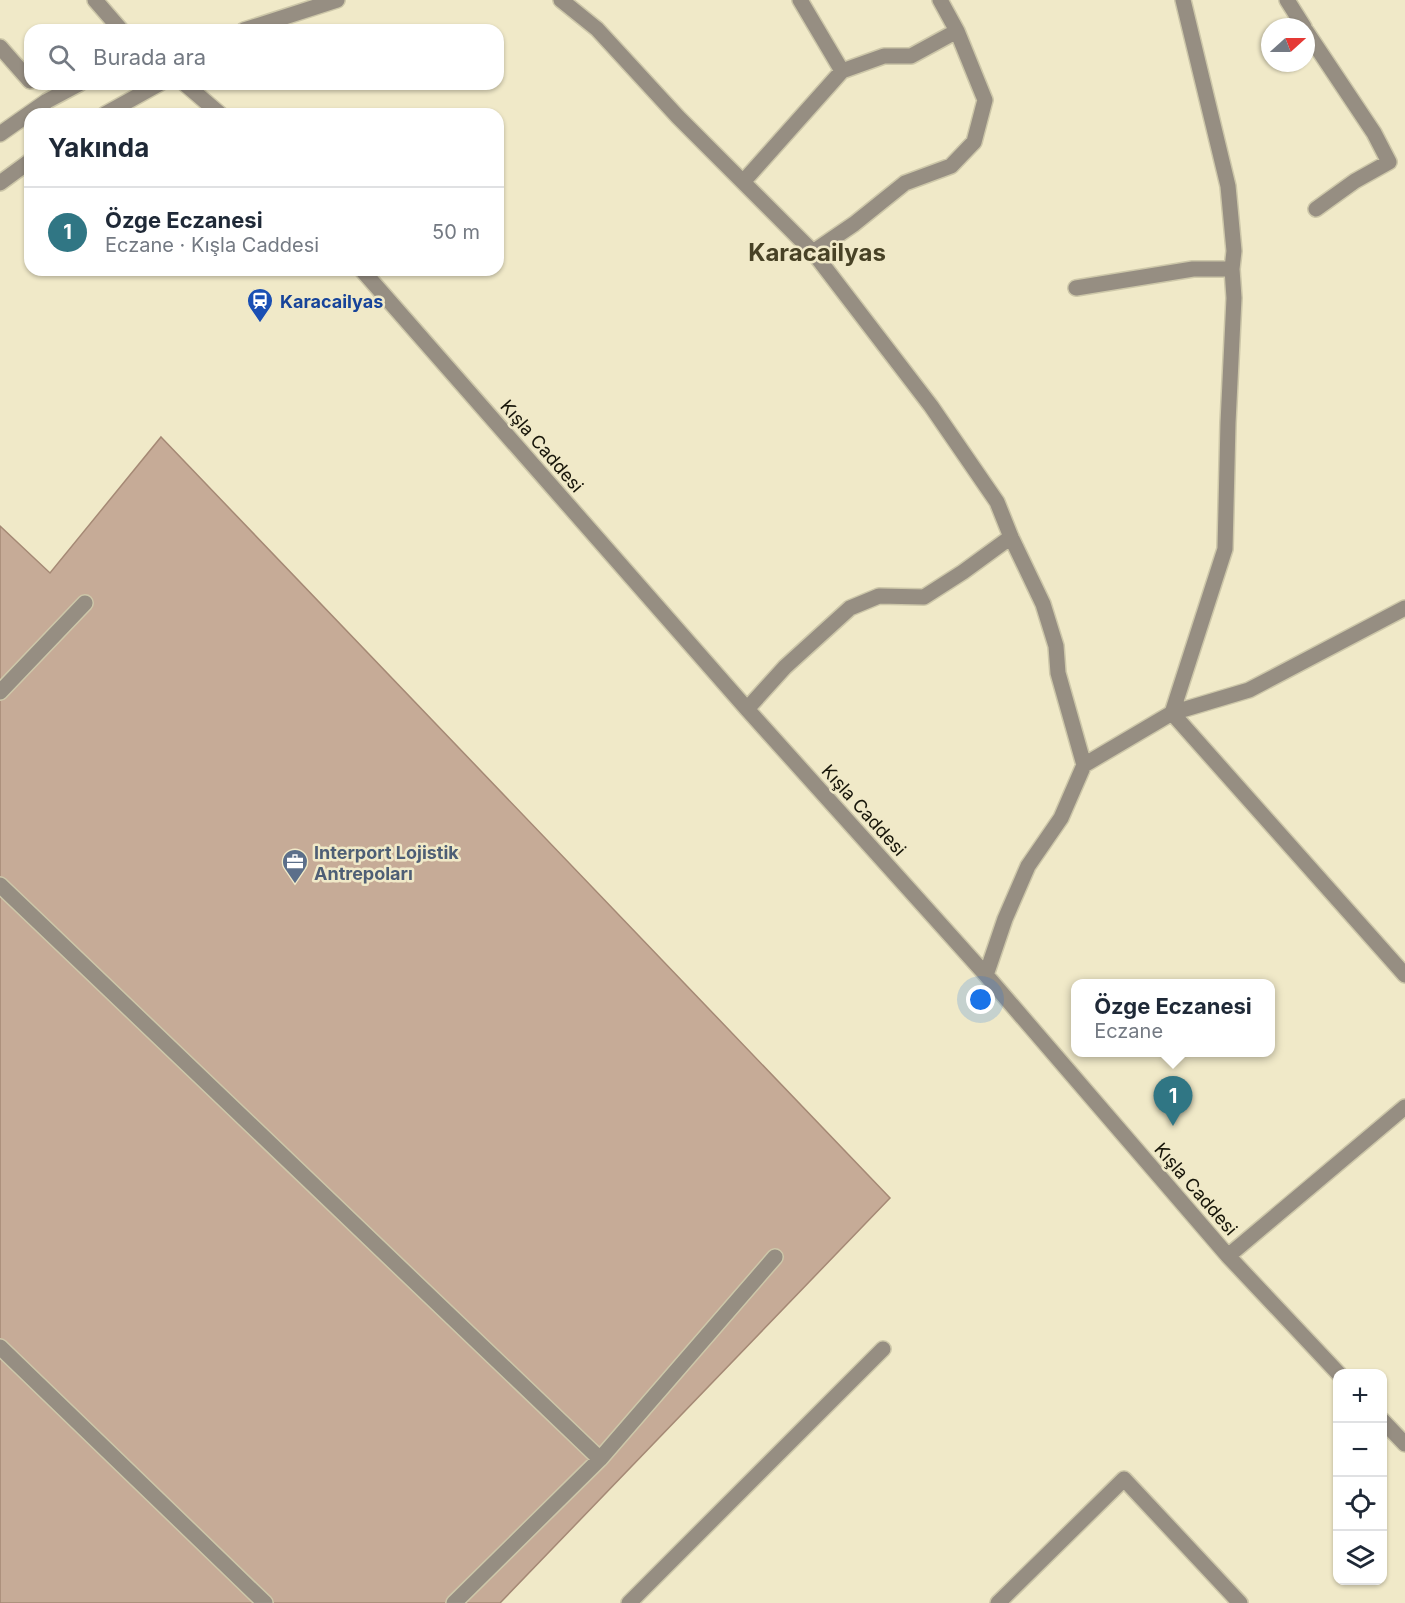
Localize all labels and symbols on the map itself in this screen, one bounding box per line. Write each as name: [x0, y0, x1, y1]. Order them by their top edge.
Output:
north arrow: [1261, 18, 1315, 72]
district label: Karacailyas: [748, 238, 886, 267]
station icon: Karacailyas: [245, 286, 275, 324]
place label: Karacailyas: [280, 291, 383, 312]
street label: Kışla Caddesi: [496, 396, 588, 496]
street label: Kışla Caddesi: [818, 760, 910, 860]
place label: Interport Lojistik Antrepoları: [314, 842, 459, 884]
office icon: Interport Lojistik Antrepoları: [280, 847, 310, 885]
your location: [966, 985, 995, 1014]
pin: 1: [1154, 1076, 1192, 1126]
street label: Kışla Caddesi: [1150, 1139, 1242, 1239]

